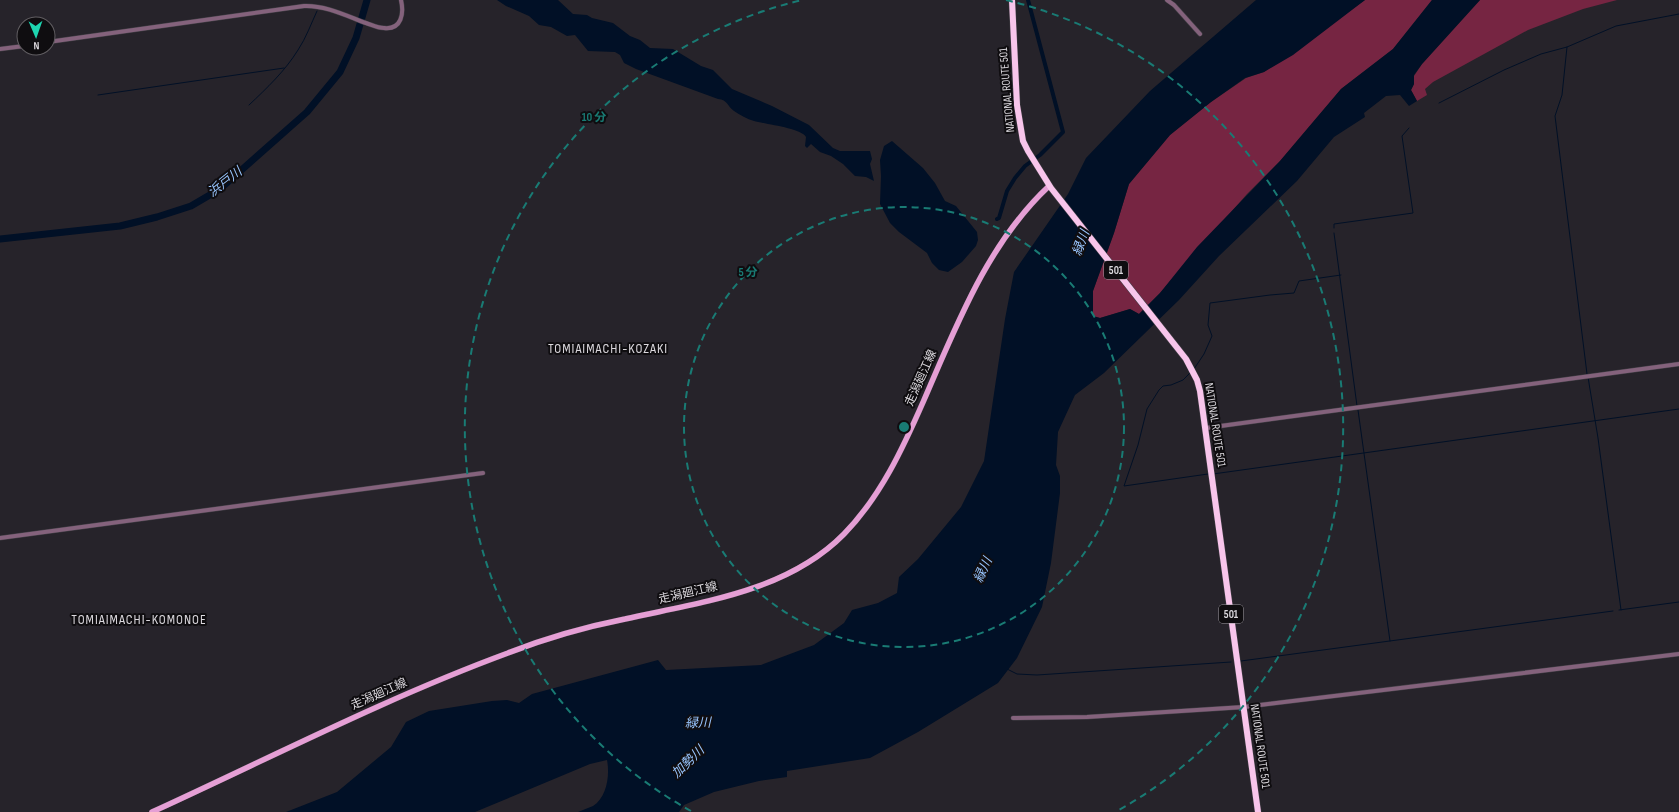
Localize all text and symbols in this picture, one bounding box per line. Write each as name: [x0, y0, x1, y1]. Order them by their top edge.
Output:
north arrow: [16, 16, 56, 56]
text: N: [33, 39, 39, 52]
street label: NATIONAL ROUTE 501: [996, 46, 1018, 133]
text: 10 分: [582, 110, 606, 125]
water label: 浜戸川: [205, 162, 247, 200]
water label: 緑川: [1069, 226, 1094, 258]
road number: 501: [1104, 261, 1128, 279]
text: 5 分: [738, 265, 758, 280]
district label: TOMIAIMACHI-KOZAKI: [548, 340, 668, 357]
street label: 走潟廻江線: [902, 348, 940, 408]
street label: NATIONAL ROUTE 501: [1201, 382, 1229, 469]
centre of rings: [897, 420, 911, 434]
water label: 緑川: [970, 553, 996, 585]
street label: 走潟廻江線: [657, 579, 719, 607]
road number: 501: [1219, 605, 1243, 623]
district label: TOMIAIMACHI-KOMONOE: [71, 611, 207, 628]
street label: 走潟廻江線: [349, 675, 409, 713]
street label: NATIONAL ROUTE 501: [1247, 703, 1273, 790]
water label: 緑川: [685, 715, 713, 731]
water label: 加勢川: [668, 741, 709, 781]

